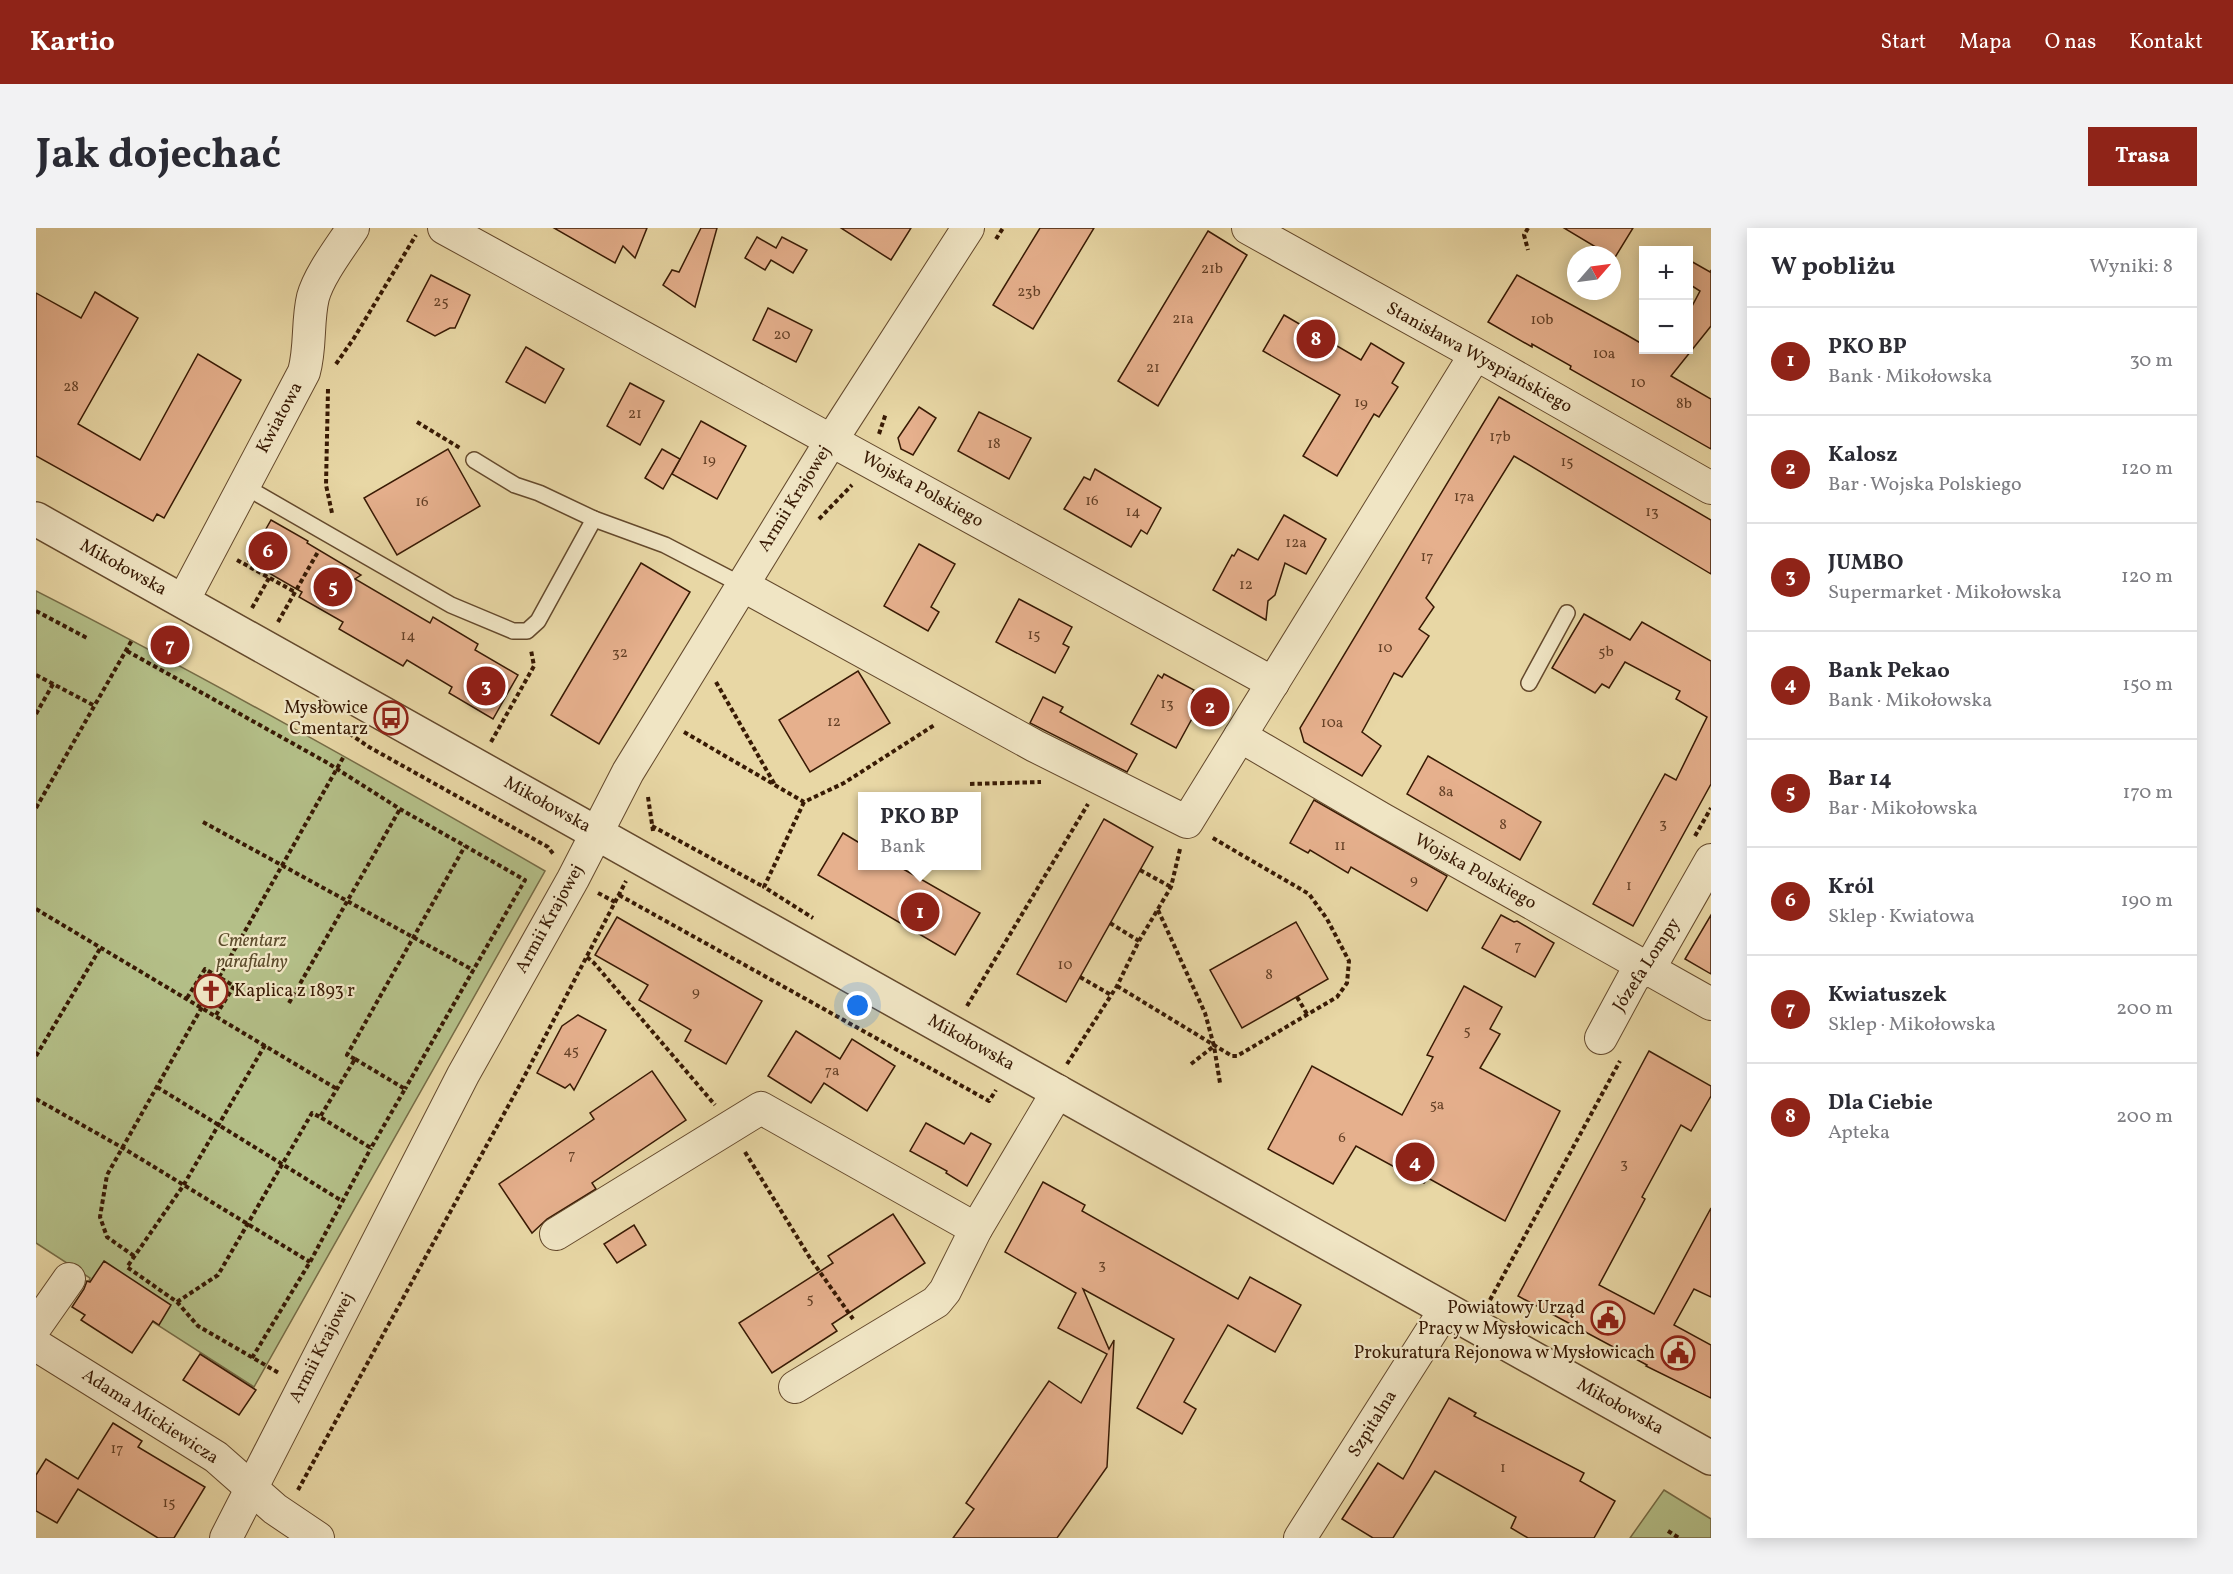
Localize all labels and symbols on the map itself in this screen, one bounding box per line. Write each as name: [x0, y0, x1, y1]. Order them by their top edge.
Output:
north arrow: [1567, 246, 1621, 300]
house number: 21b: [1201, 259, 1223, 280]
house number: 23b: [1017, 282, 1041, 303]
house number: 25: [433, 292, 449, 313]
street label: Stanisława Wyspiańskiego: [1381, 296, 1577, 420]
house number: 21a: [1172, 309, 1194, 330]
house number: 10b: [1530, 310, 1554, 331]
pin: 8: [1296, 316, 1336, 362]
house number: 20: [774, 325, 790, 346]
house number: 10a: [1593, 344, 1615, 365]
house number: 21: [1146, 358, 1160, 379]
house number: 10: [1631, 373, 1645, 394]
house number: 28: [63, 377, 79, 398]
street label: Kwiatowa: [251, 378, 309, 458]
house number: 19: [1354, 393, 1368, 414]
house number: 8b: [1676, 394, 1692, 415]
house number: 21: [628, 404, 642, 425]
house number: 17b: [1489, 427, 1511, 448]
house number: 18: [987, 434, 1001, 455]
street label: Armii Krajowej: [752, 441, 838, 557]
street label: Wojska Polskiego: [856, 446, 988, 534]
house number: 19: [702, 450, 716, 471]
house number: 15: [1560, 452, 1574, 473]
house number: 17a: [1454, 487, 1474, 508]
house number: 16: [1085, 491, 1099, 512]
house number: 16: [415, 492, 429, 513]
house number: 14: [1126, 502, 1140, 523]
house number: 13: [1645, 502, 1659, 523]
pin: 6: [248, 528, 288, 574]
house number: 12a: [1285, 533, 1307, 554]
street label: Mikołowska: [75, 534, 171, 602]
house number: 17: [1420, 547, 1434, 568]
pin: 5: [314, 564, 352, 610]
house number: 12: [1239, 575, 1253, 596]
pin: 7: [150, 622, 190, 668]
house number: 15: [1027, 625, 1041, 646]
house number: 14: [401, 626, 415, 647]
house number: 10: [1378, 638, 1392, 659]
house number: 5b: [1598, 642, 1614, 663]
house number: 32: [612, 643, 628, 664]
pin: 3: [466, 664, 506, 708]
pin: 2: [1190, 684, 1230, 730]
house number: 13: [1160, 694, 1174, 715]
place label: Mysłowice Cmentarz: [284, 696, 368, 742]
bus stop icon: Mysłowice Cmentarz: [373, 700, 409, 736]
house number: 12: [827, 712, 841, 733]
house number: 10a: [1321, 713, 1343, 734]
street label: Mikołowska: [499, 771, 595, 839]
house number: 8a: [1438, 782, 1454, 803]
house number: 3: [1659, 814, 1667, 835]
house number: 8: [1499, 815, 1507, 836]
street label: Wojska Polskiego: [1409, 828, 1541, 916]
house number: 11: [1334, 836, 1346, 857]
street label: Armii Krajowej: [510, 860, 590, 978]
house number: 9: [1410, 870, 1418, 891]
house number: 1: [1626, 876, 1632, 897]
pin: 1: [900, 890, 940, 934]
street label: Józefa Lompy: [1607, 913, 1687, 1017]
park label: Cmentarz parafialny: [216, 929, 288, 975]
house number: 7: [1514, 936, 1522, 957]
house number: 10: [1058, 955, 1072, 976]
house number: 8: [1265, 965, 1273, 986]
church icon: Kaplica z 1893 r: [193, 973, 229, 1009]
place label: Kaplica z 1893 r: [234, 979, 355, 1004]
house number: 9: [692, 982, 700, 1003]
your location: [843, 991, 872, 1020]
street label: Mikołowska: [923, 1009, 1019, 1077]
house number: 5: [1463, 1021, 1471, 1042]
house number: 45: [563, 1041, 579, 1062]
house number: 7a: [825, 1061, 839, 1082]
house number: 5a: [1430, 1095, 1444, 1116]
house number: 6: [1338, 1128, 1346, 1149]
pin: 4: [1396, 1140, 1434, 1184]
house number: 7: [568, 1145, 576, 1166]
house number: 3: [1620, 1154, 1628, 1175]
house number: 3: [1098, 1255, 1106, 1276]
street label: Armii Krajowej: [283, 1288, 361, 1408]
house number: 5: [806, 1289, 814, 1310]
place label: Powiatowy Urząd Pracy w Mysłowicach: [1418, 1296, 1585, 1342]
public building icon: Powiatowy Urząd Pracy w Mysłowicach: [1590, 1300, 1626, 1336]
public building icon: Prokuratura Rejonowa w Mysłowicach: [1660, 1335, 1696, 1371]
place label: Prokuratura Rejonowa w Mysłowicach: [1354, 1341, 1655, 1366]
street label: Adama Mickiewicza: [77, 1363, 223, 1471]
street label: Mikołowska: [1572, 1373, 1668, 1441]
street label: Szpitalna: [1343, 1386, 1404, 1462]
house number: 17: [110, 1439, 124, 1460]
house number: 1: [1500, 1458, 1506, 1479]
house number: 15: [162, 1493, 176, 1514]

